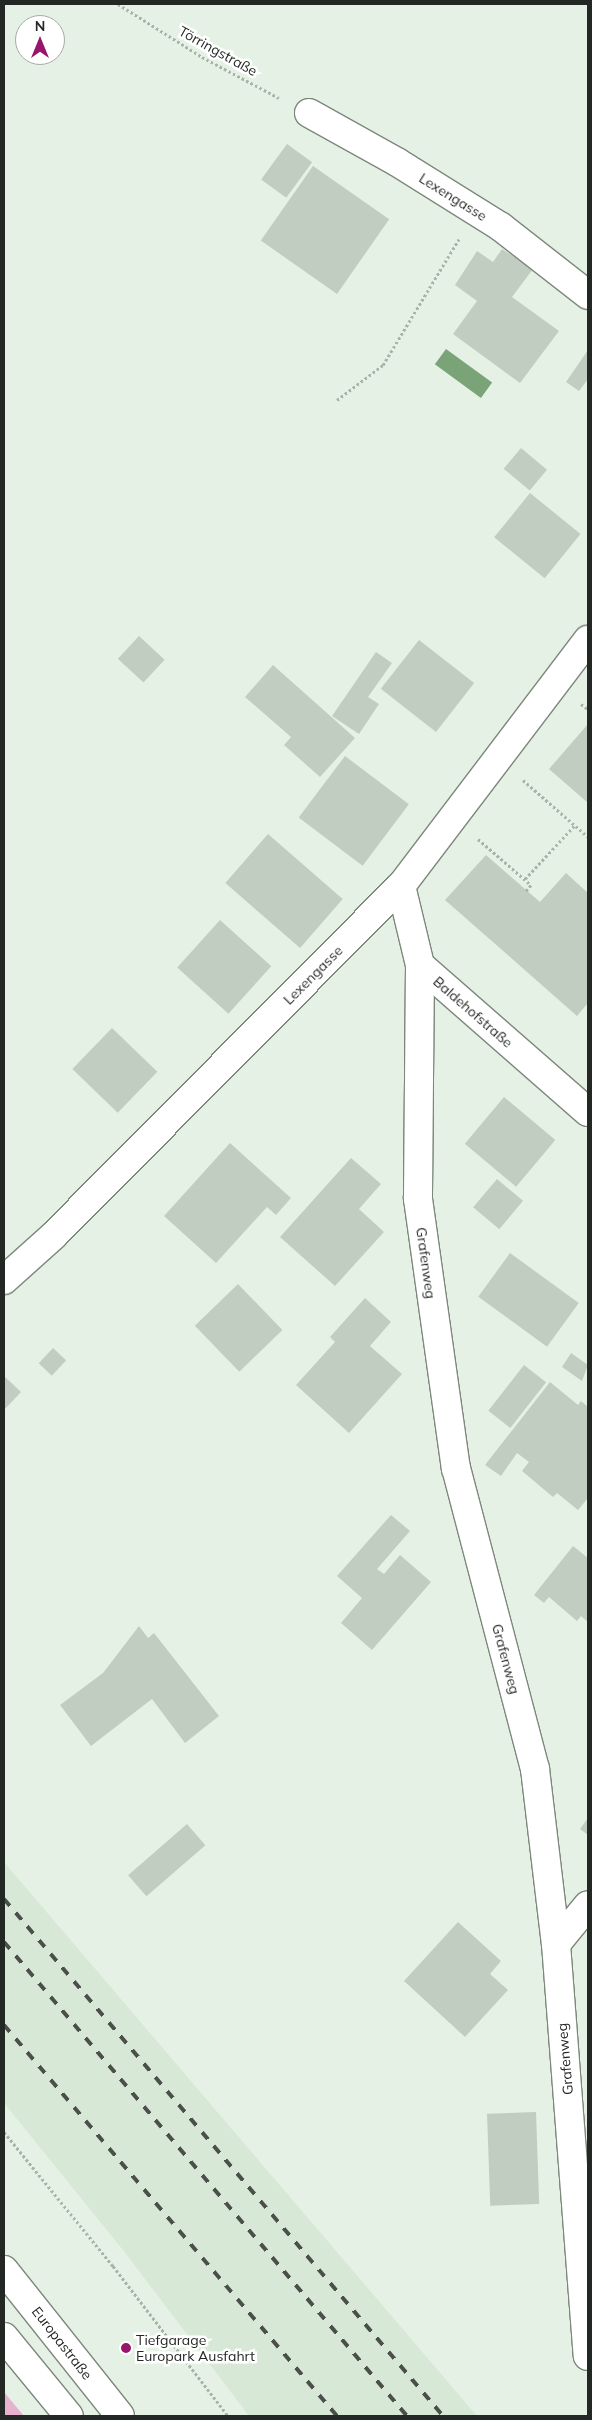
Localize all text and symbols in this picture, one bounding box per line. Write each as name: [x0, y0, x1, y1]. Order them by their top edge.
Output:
north arrow: [15, 15, 65, 65]
text: N: [35, 17, 45, 35]
street label: Törringstraße: [176, 23, 260, 79]
street label: Lexengasse: [416, 170, 490, 224]
street label: Lexengasse: [280, 942, 346, 1008]
street label: Baldehofstraße: [430, 973, 516, 1051]
street label: Grafenweg: [413, 1226, 439, 1300]
street label: Grafenweg: [489, 1622, 523, 1696]
street label: Grafenweg: [553, 2022, 577, 2096]
street label: Europastraße: [28, 2303, 96, 2383]
place label: Tiefgarage Europark Ausfahrt: [136, 2332, 255, 2364]
marker: Tiefgarage Europark Ausfahrt: [120, 2342, 132, 2354]

